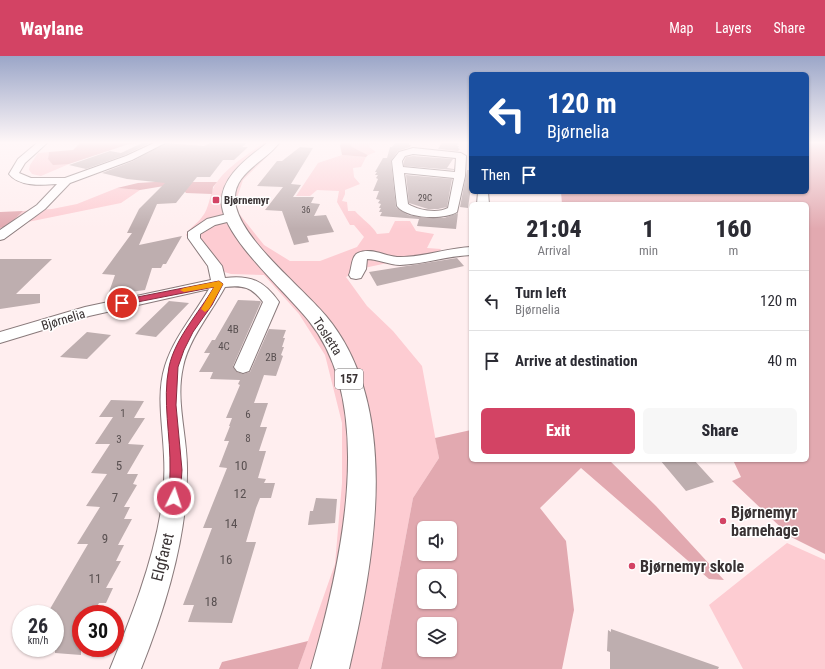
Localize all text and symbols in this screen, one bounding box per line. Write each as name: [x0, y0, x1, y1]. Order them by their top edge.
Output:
text: Waylane: [20, 17, 83, 40]
text: Map: [669, 20, 693, 36]
text: Layers: [715, 20, 752, 36]
text: Share: [774, 20, 805, 36]
text: 120 m: [547, 87, 617, 120]
icon: left: [481, 88, 533, 140]
text: Bjørnelia: [547, 121, 609, 142]
icon: arrive: [518, 164, 540, 186]
text: Then: [481, 166, 510, 184]
house number: 29C: [418, 193, 432, 203]
place label: Bjørnemyr: [224, 194, 270, 207]
marker: Bjørnemyr: [211, 195, 221, 205]
house number: 36: [302, 205, 310, 215]
text: 21:04: [526, 215, 582, 243]
text: 1: [642, 215, 655, 243]
text: 160: [715, 215, 752, 243]
text: Arrival: [537, 243, 571, 258]
text: min: [639, 243, 658, 258]
text: m: [729, 243, 738, 258]
text: Turn left: [515, 284, 566, 302]
pin: [105, 286, 139, 320]
icon: left: [481, 290, 503, 312]
icon: arrive: [111, 292, 133, 314]
text: 120 m: [760, 292, 797, 310]
text: Bjørnelia: [515, 302, 560, 317]
street label: Bjørnelia: [39, 306, 87, 333]
street label: Tosletta: [310, 315, 345, 358]
house number: 4B: [227, 323, 239, 336]
house number: 4C: [218, 340, 230, 353]
icon: arrive: [481, 350, 503, 372]
house number: 2B: [265, 351, 277, 364]
text: Arrive at destination: [515, 352, 638, 370]
text: 40 m: [767, 352, 797, 370]
road number: 157: [335, 369, 363, 389]
house number: 1: [120, 407, 126, 420]
house number: 6: [245, 408, 251, 421]
button: Exit: [481, 408, 635, 454]
button: Share: [643, 408, 797, 454]
house number: 8: [245, 432, 251, 445]
house number: 3: [116, 433, 122, 446]
house number: 5: [116, 458, 122, 473]
house number: 10: [235, 458, 247, 473]
position arrow: [153, 477, 195, 519]
house number: 12: [234, 486, 246, 501]
house number: 7: [112, 490, 118, 505]
place label: Bjørnemyr barnehage: [731, 503, 799, 540]
house number: 14: [225, 516, 238, 531]
marker: Bjørnemyr barnehage: [718, 516, 728, 526]
map controls: [417, 521, 457, 657]
button: sound: [417, 521, 457, 561]
house number: 9: [102, 531, 108, 546]
street label: Elgfaret: [147, 531, 178, 583]
house number: 16: [220, 552, 232, 567]
place label: Bjørnemyr skole: [640, 557, 745, 576]
marker: Bjørnemyr skole: [627, 561, 637, 571]
button: search: [417, 569, 457, 609]
house number: 11: [89, 571, 101, 586]
house number: 18: [205, 594, 217, 609]
speed limit sign: 30: [72, 605, 124, 657]
text: 26: [28, 614, 48, 638]
button: layers: [417, 617, 457, 657]
text: km/h: [28, 635, 48, 646]

